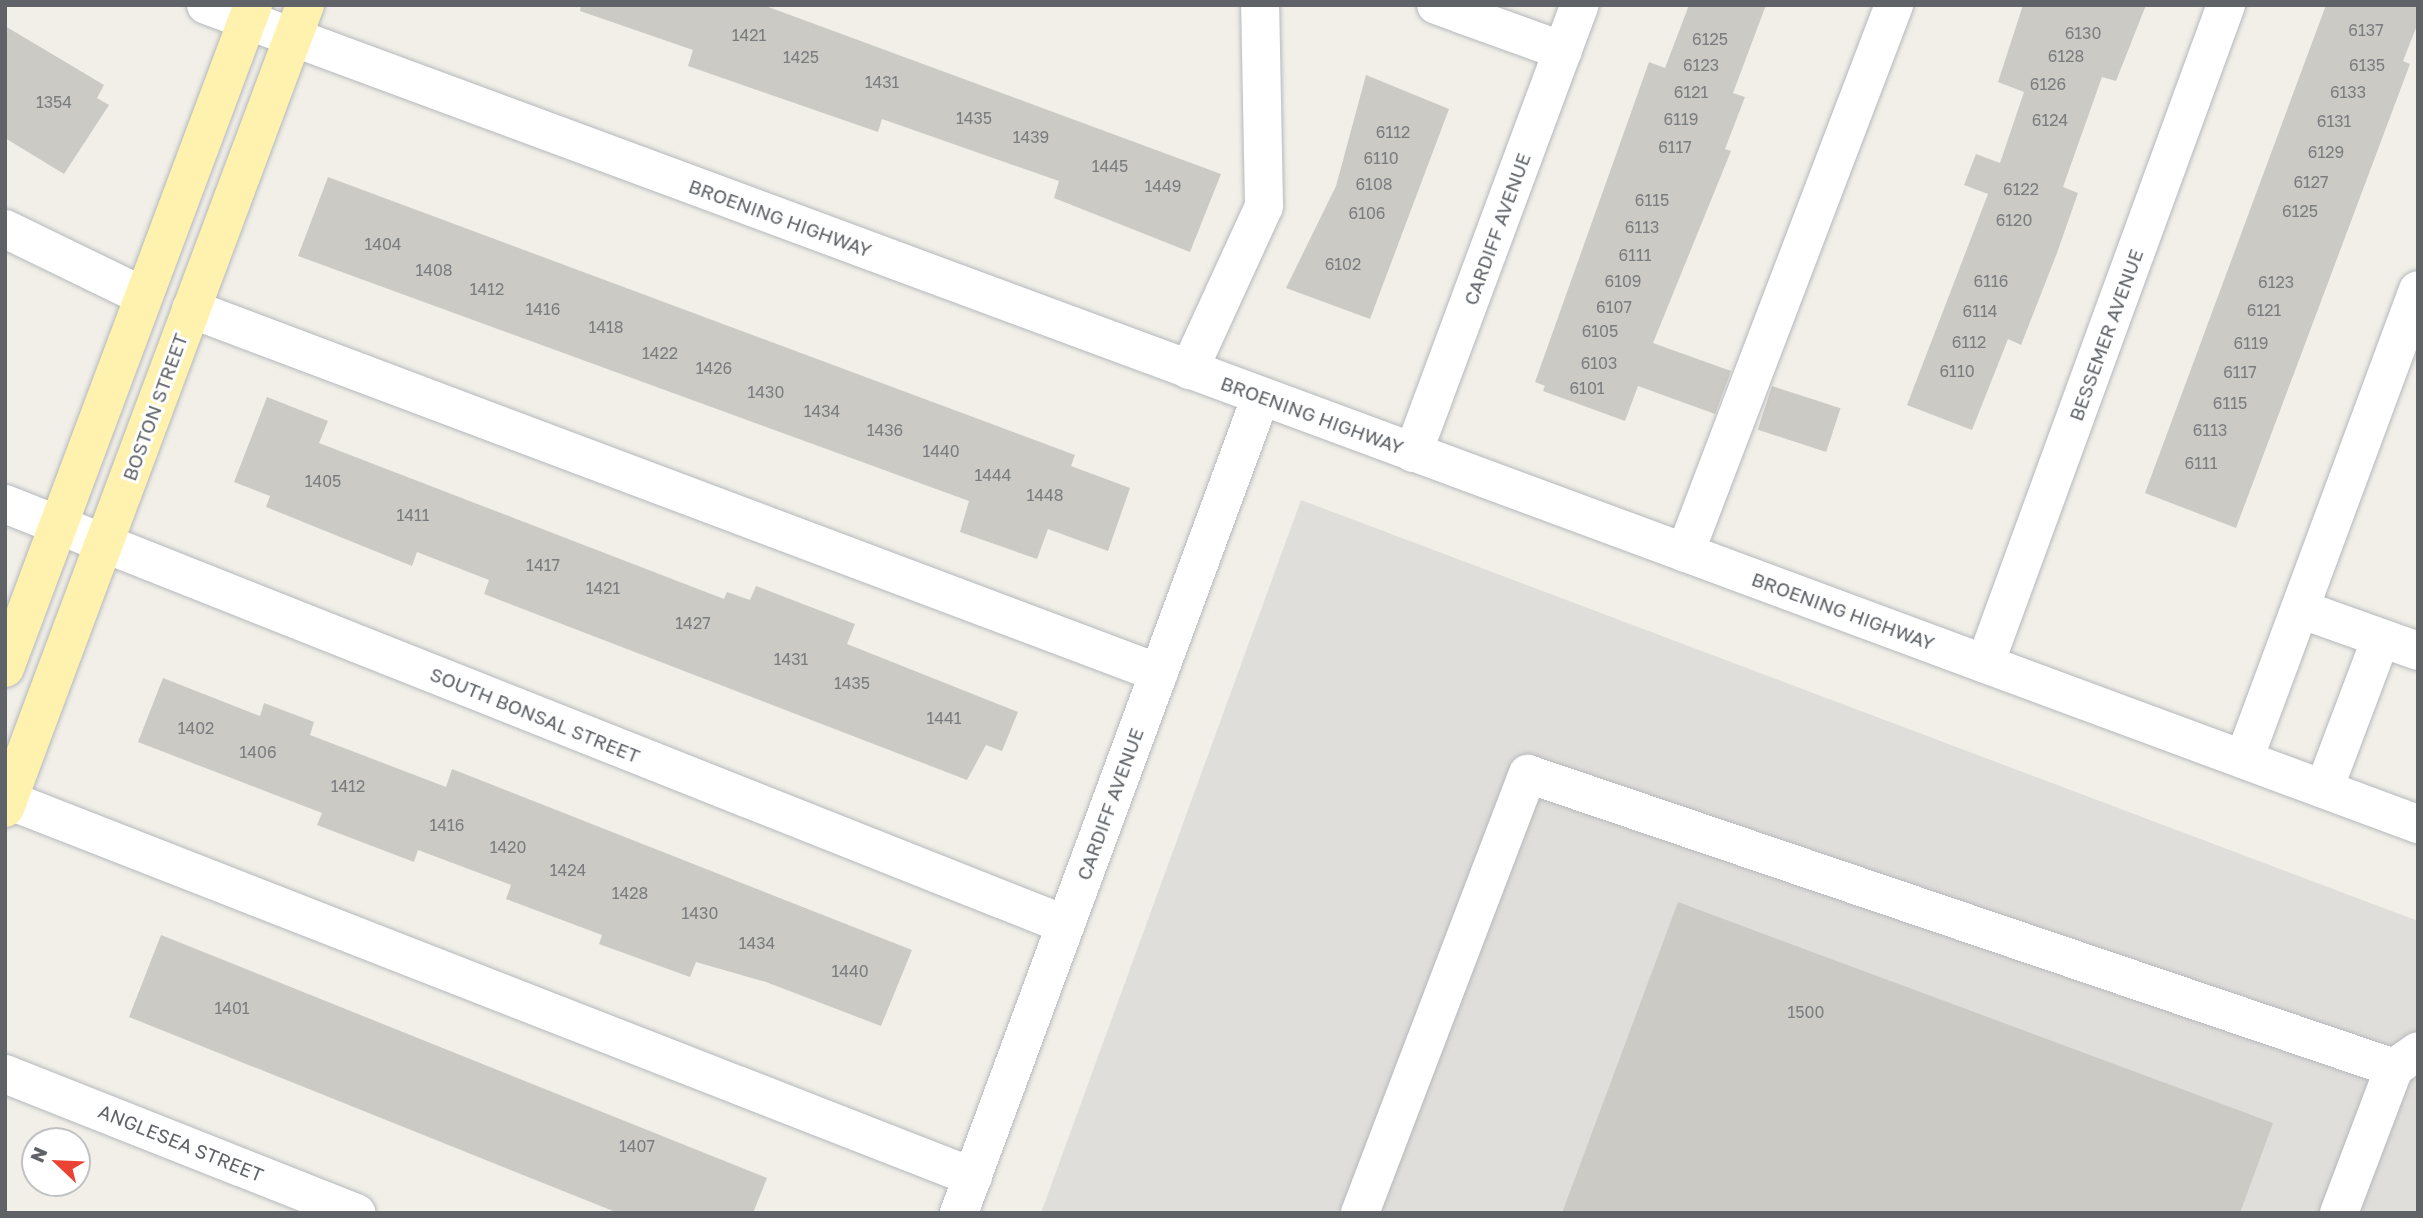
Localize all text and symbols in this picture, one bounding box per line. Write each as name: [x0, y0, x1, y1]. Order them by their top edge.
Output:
house number: 6137: [2348, 20, 2384, 40]
house number: 6130: [2065, 23, 2101, 43]
house number: 1421: [732, 25, 766, 45]
house number: 6125: [1692, 29, 1728, 49]
house number: 6128: [2048, 46, 2084, 66]
house number: 1425: [783, 47, 819, 67]
house number: 6123: [1683, 55, 1719, 75]
house number: 6135: [2349, 55, 2385, 75]
house number: 1431: [865, 72, 899, 92]
house number: 6126: [2030, 74, 2066, 94]
house number: 6121: [1674, 82, 1708, 102]
house number: 6133: [2330, 82, 2366, 102]
house number: 1354: [36, 92, 72, 112]
house number: 1435: [956, 108, 992, 128]
house number: 6119: [1664, 109, 1698, 129]
house number: 6124: [2032, 110, 2068, 130]
house number: 6131: [2317, 111, 2351, 131]
house number: 6112: [1376, 122, 1410, 142]
house number: 1439: [1013, 127, 1049, 147]
house number: 6117: [1658, 137, 1692, 157]
house number: 6129: [2308, 142, 2344, 162]
house number: 6110: [1363, 148, 1399, 168]
street label: CARDIFF AVENUE: [1459, 150, 1535, 308]
house number: 1445: [1092, 156, 1128, 176]
house number: 6127: [2293, 172, 2329, 192]
street label: BROENING HIGHWAY: [686, 174, 874, 262]
house number: 6108: [1355, 174, 1393, 194]
house number: 1449: [1145, 176, 1181, 196]
house number: 6122: [2003, 179, 2039, 199]
house number: 6115: [1635, 190, 1669, 210]
house number: 6125: [2282, 201, 2318, 221]
house number: 6106: [1348, 203, 1386, 223]
house number: 6120: [1996, 210, 2032, 230]
house number: 6113: [1625, 217, 1659, 237]
house number: 1404: [364, 234, 402, 254]
house number: 6111: [1619, 245, 1651, 265]
street label: BESSEMER AVENUE: [2064, 246, 2148, 424]
house number: 6102: [1325, 254, 1361, 274]
house number: 1408: [415, 260, 453, 280]
house number: 6109: [1604, 271, 1642, 291]
house number: 6116: [1974, 271, 2008, 291]
house number: 6123: [2258, 272, 2294, 292]
house number: 1412: [470, 279, 504, 299]
house number: 6107: [1596, 297, 1632, 317]
house number: 1416: [526, 299, 560, 319]
house number: 6121: [2247, 300, 2281, 320]
house number: 6114: [1963, 301, 1997, 321]
house number: 1418: [588, 317, 624, 337]
house number: 6105: [1582, 321, 1618, 341]
street label: BOSTON STREET: [118, 330, 192, 484]
house number: 6112: [1952, 332, 1986, 352]
house number: 6119: [2234, 333, 2268, 353]
house number: 1422: [642, 343, 678, 363]
house number: 6103: [1581, 353, 1617, 373]
house number: 1426: [696, 358, 732, 378]
house number: 6110: [1939, 361, 1975, 381]
house number: 6117: [2223, 362, 2257, 382]
street label: BROENING HIGHWAY: [1218, 371, 1406, 459]
house number: 6101: [1569, 378, 1605, 398]
house number: 1430: [748, 382, 784, 402]
house number: 6115: [2213, 393, 2247, 413]
house number: 1434: [804, 401, 840, 421]
house number: 1436: [867, 420, 903, 440]
house number: 6113: [2193, 420, 2227, 440]
house number: 1440: [922, 441, 960, 461]
house number: 6111: [2185, 453, 2217, 473]
house number: 1444: [974, 465, 1012, 485]
house number: 1405: [305, 471, 341, 491]
house number: 1448: [1026, 485, 1064, 505]
house number: 1411: [396, 505, 430, 525]
house number: 1417: [526, 555, 560, 575]
street label: BROENING HIGHWAY: [1749, 567, 1937, 655]
house number: 1421: [586, 578, 620, 598]
house number: 1427: [675, 613, 711, 633]
house number: 1431: [774, 649, 808, 669]
street label: SOUTH BONSAL STREET: [427, 662, 643, 768]
house number: 1435: [834, 673, 870, 693]
house number: 1441: [926, 708, 962, 728]
house number: 1402: [178, 718, 214, 738]
street label: CARDIFF AVENUE: [1072, 725, 1148, 883]
house number: 1406: [239, 742, 277, 762]
house number: 1412: [331, 776, 365, 796]
house number: 1416: [430, 815, 464, 835]
house number: 1420: [490, 837, 526, 857]
house number: 1424: [550, 860, 586, 880]
house number: 1428: [612, 883, 648, 903]
house number: 1430: [682, 903, 718, 923]
house number: 1434: [739, 933, 775, 953]
house number: 1440: [831, 961, 869, 981]
house number: 1401: [214, 998, 250, 1018]
house number: 1500: [1788, 1002, 1824, 1022]
street label: ANGLESEA STREET: [95, 1099, 267, 1187]
north arrow: [21, 1127, 91, 1197]
house number: 1407: [619, 1136, 655, 1156]
text: N: [25, 1143, 51, 1166]

